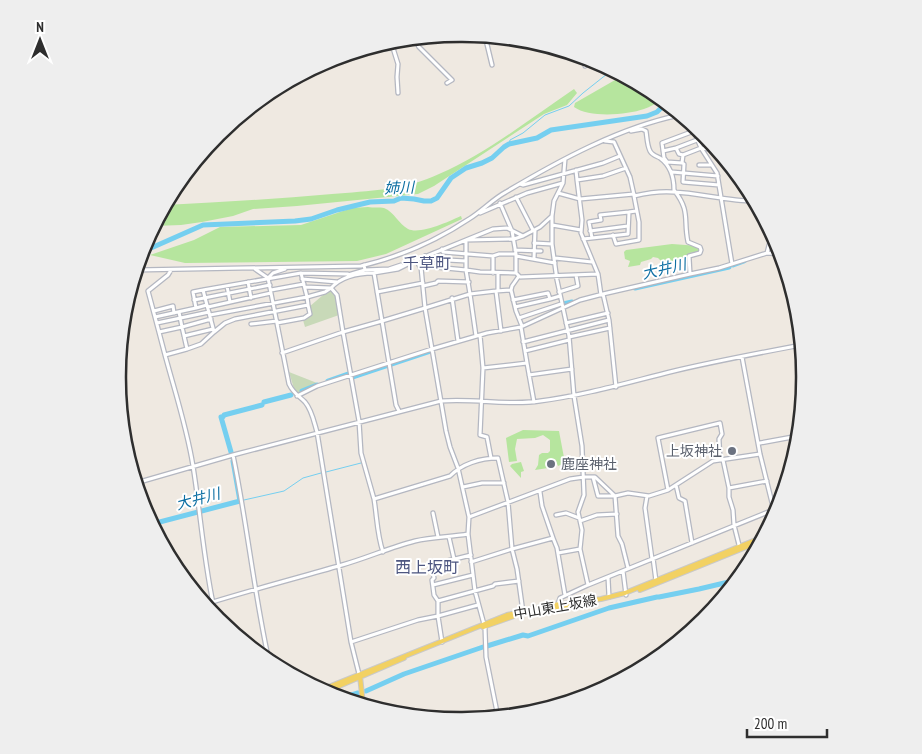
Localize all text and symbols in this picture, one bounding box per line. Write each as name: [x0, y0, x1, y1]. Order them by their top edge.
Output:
north arrow: [15, 15, 65, 65]
text: N: [36, 18, 44, 36]
water label: 姉川: [384, 177, 416, 198]
district label: 千草町: [403, 253, 451, 273]
water label: 大井川: [640, 254, 690, 283]
place label: 上坂神社: [666, 442, 722, 460]
marker: 上坂神社: [726, 445, 738, 457]
place label: 鹿座神社: [561, 455, 617, 473]
marker: 鹿座神社: [545, 458, 557, 470]
water label: 大井川: [174, 483, 224, 514]
district label: 西上坂町: [395, 557, 459, 577]
street label: 中山東上坂線: [512, 591, 598, 623]
scale bar: [747, 706, 827, 738]
text: 200 m: [754, 714, 787, 733]

